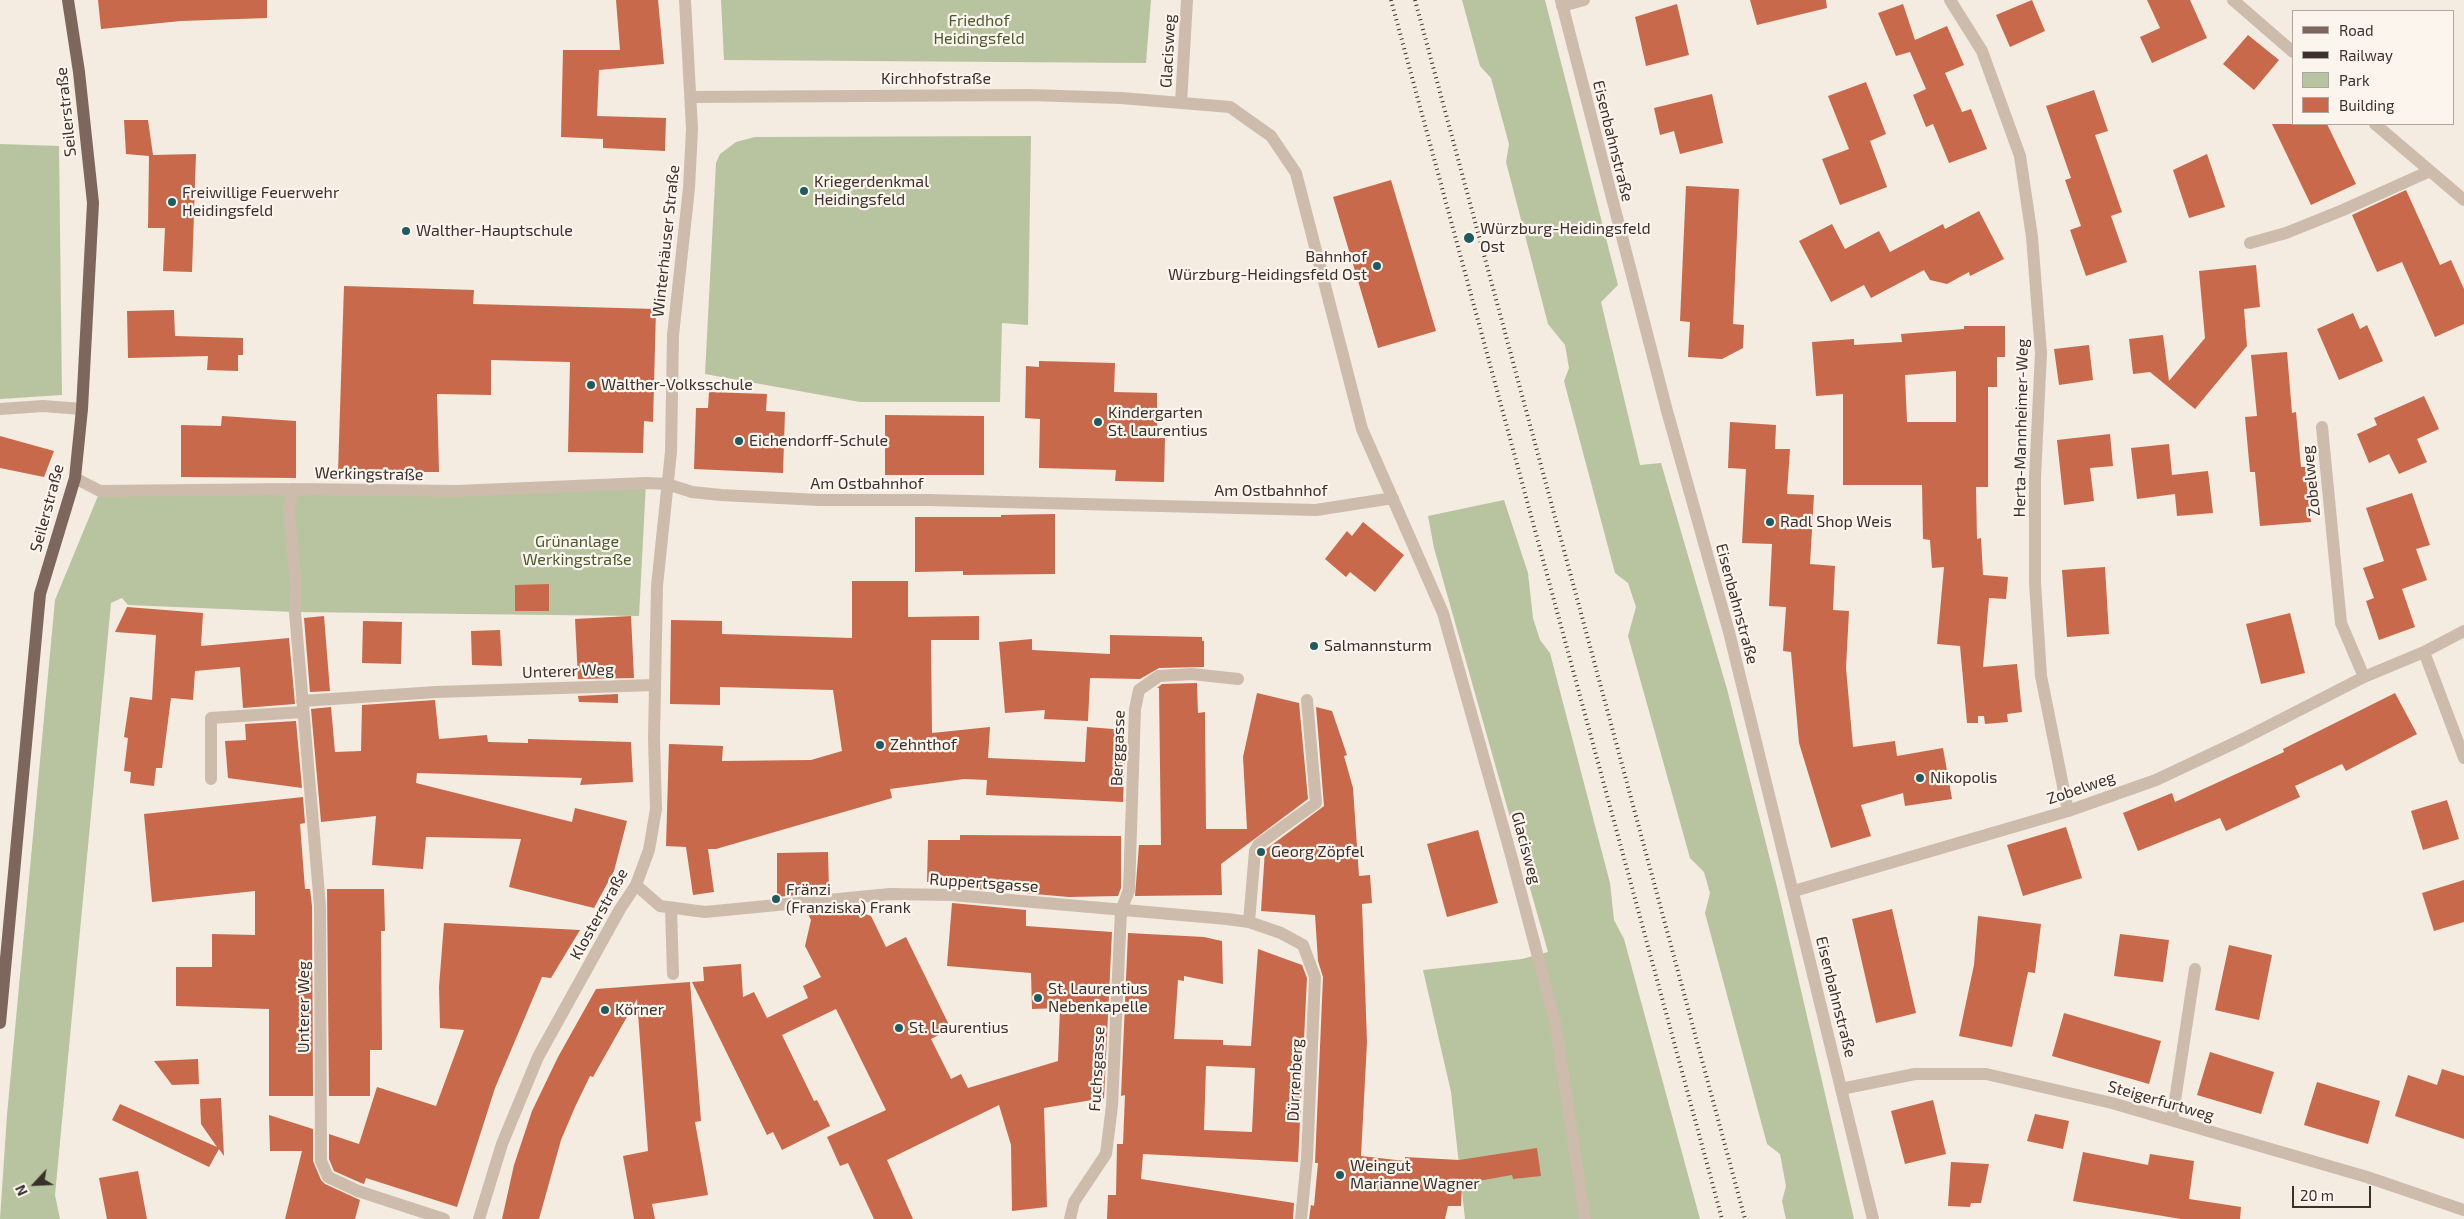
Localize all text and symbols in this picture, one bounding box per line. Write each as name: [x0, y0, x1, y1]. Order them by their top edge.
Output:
legend: [2292, 10, 2454, 125]
park label: Friedhof Heidingsfeld: [933, 11, 1025, 49]
street label: Glacisweg: [1156, 13, 1180, 89]
text: Road: [2339, 21, 2374, 39]
text: Railway: [2339, 46, 2393, 64]
street label: Seilerstraße: [52, 66, 80, 158]
street label: Kirchhofstraße: [881, 69, 991, 89]
text: Park: [2339, 71, 2370, 89]
street label: Eisenbahnstraße: [1589, 78, 1637, 204]
text: Building: [2339, 96, 2394, 114]
street label: Winterhäuser Straße: [648, 164, 684, 318]
place label: Kriegerdenkmal Heidingsfeld: [814, 172, 929, 210]
place label: Freiwillige Feuerwehr Heidingsfeld: [182, 183, 339, 221]
marker: Kriegerdenkmal Heidingsfeld: [798, 185, 810, 197]
marker: Freiwillige Feuerwehr Heidingsfeld: [166, 196, 178, 208]
place label: Würzburg-Heidingsfeld Ost: [1480, 219, 1651, 257]
place label: Walther-Hauptschule: [416, 221, 573, 241]
marker: Walther-Hauptschule: [400, 225, 412, 237]
marker: Würzburg-Heidingsfeld Ost: [1462, 231, 1476, 245]
place label: Bahnhof Würzburg-Heidingsfeld Ost: [1168, 247, 1367, 285]
marker: Bahnhof Würzburg-Heidingsfeld Ost: [1371, 260, 1383, 272]
street label: Herta-Mannheimer-Weg: [2010, 338, 2032, 518]
place label: Walther-Volksschule: [601, 375, 753, 395]
marker: Walther-Volksschule: [585, 379, 597, 391]
place label: Kindergarten St. Laurentius: [1108, 403, 1208, 441]
marker: Kindergarten St. Laurentius: [1092, 416, 1104, 428]
place label: Eichendorff-Schule: [749, 431, 888, 451]
marker: Eichendorff-Schule: [733, 435, 745, 447]
street label: Zobelweg: [2298, 445, 2324, 517]
street label: Seilerstraße: [26, 462, 68, 554]
street label: Werkingstraße: [314, 463, 424, 485]
street label: Am Ostbahnhof: [810, 474, 924, 494]
street label: Am Ostbahnhof: [1214, 481, 1328, 501]
place label: Radl Shop Weis: [1780, 512, 1892, 532]
marker: Radl Shop Weis: [1764, 516, 1776, 528]
park label: Grünanlage Werkingstraße: [522, 532, 632, 570]
street label: Eisenbahnstraße: [1712, 542, 1762, 666]
place label: Salmannsturm: [1324, 636, 1432, 656]
marker: Salmannsturm: [1308, 640, 1320, 652]
street label: Unterer Weg: [522, 660, 614, 682]
street label: Berggasse: [1107, 710, 1129, 786]
place label: Zehnthof: [890, 735, 957, 755]
marker: Zehnthof: [874, 739, 886, 751]
street label: Zobelweg: [2044, 767, 2118, 809]
place label: Nikopolis: [1930, 768, 1997, 788]
marker: Nikopolis: [1914, 772, 1926, 784]
street label: Glacisweg: [1507, 810, 1545, 886]
place label: Georg Zöpfel: [1271, 842, 1364, 862]
marker: Georg Zöpfel: [1255, 846, 1267, 858]
street label: Klosterstraße: [566, 865, 632, 963]
street label: Ruppertsgasse: [929, 870, 1039, 896]
place label: Fränzi (Franziska) Frank: [786, 880, 911, 918]
marker: Fränzi (Franziska) Frank: [770, 893, 782, 905]
street label: Eisenbahnstraße: [1812, 934, 1860, 1060]
street label: Unterer Weg: [294, 961, 314, 1053]
place label: St. Laurentius Nebenkapelle: [1048, 979, 1148, 1017]
marker: St. Laurentius Nebenkapelle: [1032, 992, 1044, 1004]
place label: Körner: [615, 1000, 664, 1020]
marker: Körner: [599, 1004, 611, 1016]
place label: St. Laurentius: [909, 1018, 1009, 1038]
marker: St. Laurentius: [893, 1022, 905, 1034]
street label: Fuchsgasse: [1085, 1026, 1109, 1112]
street label: Dürrenberg: [1283, 1038, 1307, 1122]
street label: Steigerfurtweg: [2106, 1077, 2216, 1125]
place label: Weingut Marianne Wagner: [1350, 1156, 1480, 1194]
north arrow: [10, 1159, 60, 1209]
marker: Weingut Marianne Wagner: [1334, 1169, 1346, 1181]
scale bar: [2294, 1176, 2373, 1208]
text: N: [11, 1182, 31, 1199]
text: 20 m: [2300, 1186, 2334, 1204]

